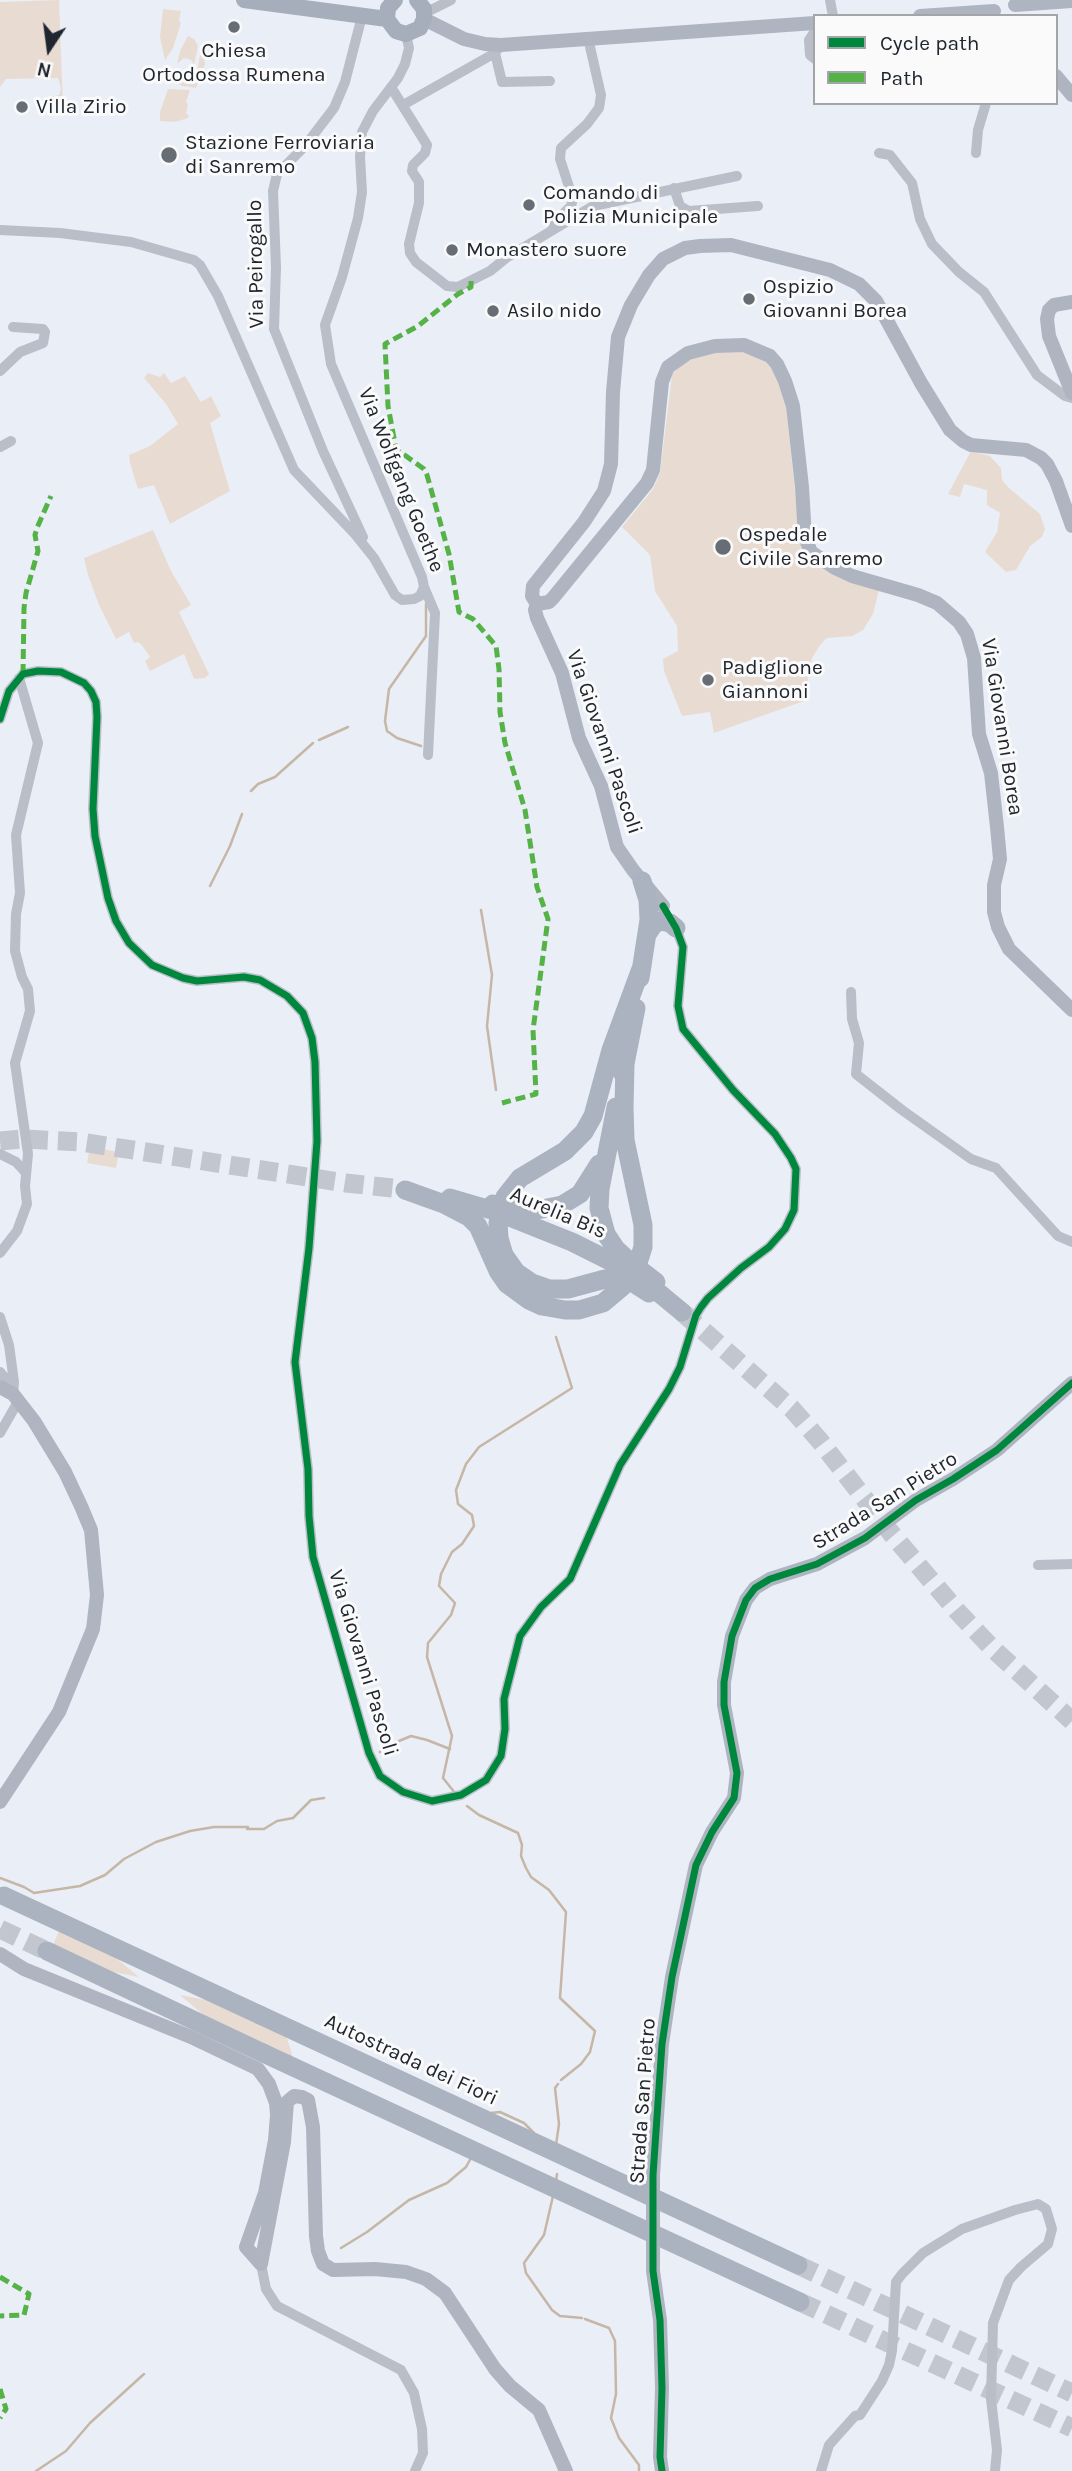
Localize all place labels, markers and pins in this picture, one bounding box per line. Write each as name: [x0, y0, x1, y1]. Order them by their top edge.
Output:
marker: Chiesa Ortodossa Rumena: [226, 19, 242, 35]
place label: Chiesa Ortodossa Rumena: [142, 38, 326, 88]
place label: Villa Zirio: [36, 94, 126, 120]
marker: Villa Zirio: [14, 99, 30, 115]
place label: Stazione Ferroviaria di Sanremo: [185, 130, 375, 180]
marker: Stazione Ferroviaria di Sanremo: [159, 145, 179, 165]
place label: Comando di Polizia Municipale: [543, 180, 718, 230]
marker: Comando di Polizia Municipale: [521, 197, 537, 213]
place label: Monastero suore: [466, 237, 627, 263]
marker: Monastero suore: [444, 242, 460, 258]
place label: Ospizio Giovanni Borea: [763, 274, 907, 324]
marker: Ospizio Giovanni Borea: [741, 291, 757, 307]
place label: Asilo nido: [507, 298, 602, 324]
marker: Asilo nido: [485, 303, 501, 319]
place label: Ospedale Civile Sanremo: [739, 522, 883, 572]
marker: Ospedale Civile Sanremo: [713, 537, 733, 557]
place label: Padiglione Giannoni: [722, 655, 823, 705]
marker: Padiglione Giannoni: [700, 672, 716, 688]

